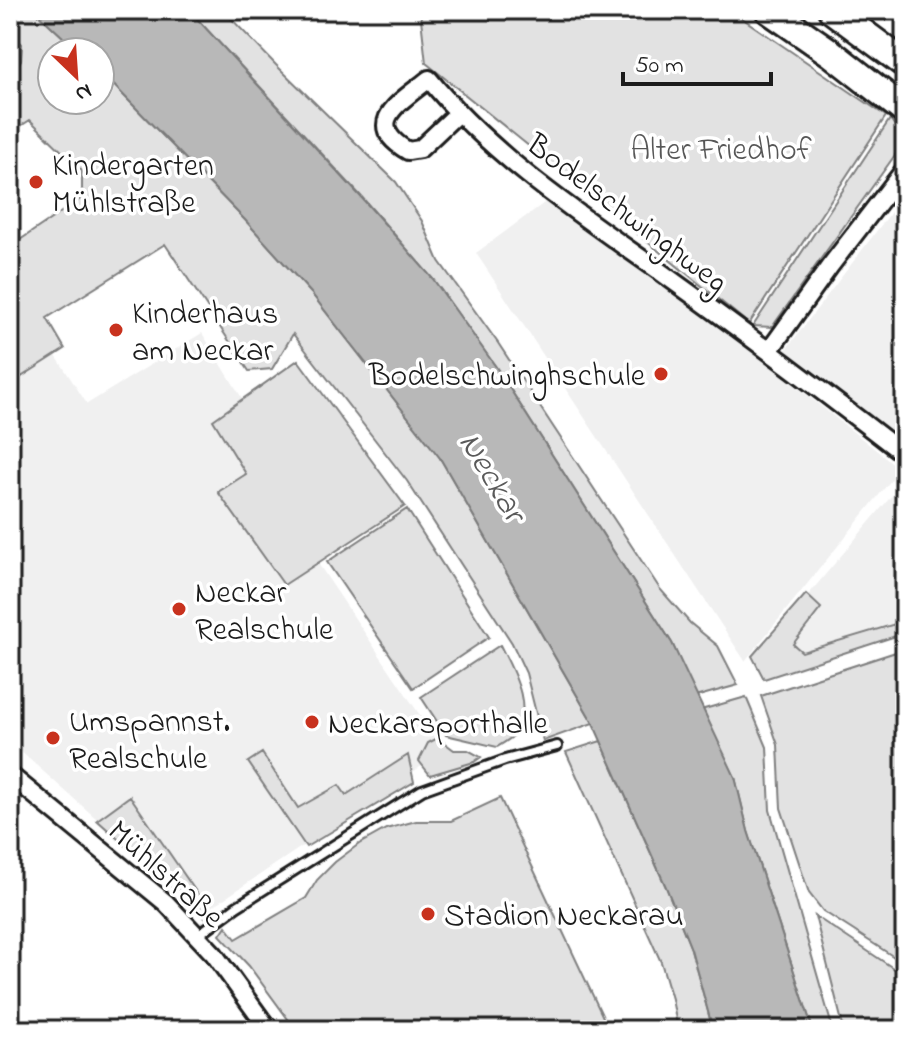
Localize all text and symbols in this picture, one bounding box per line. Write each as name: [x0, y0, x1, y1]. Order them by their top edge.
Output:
north arrow: [36, 36, 116, 116]
scale bar: [623, 36, 771, 86]
text: 50 m: [635, 49, 684, 84]
text: N: [70, 74, 97, 109]
street label: Bodelschwinghweg: [514, 123, 737, 306]
park label: Alter Friedhof: [631, 128, 812, 175]
place label: Kindergarten Mühlstraße: [52, 144, 214, 228]
marker: Kindergarten Mühlstraße: [27, 173, 45, 191]
place label: Kinderhaus am Neckar: [132, 292, 278, 376]
marker: Kinderhaus am Neckar: [107, 321, 125, 339]
place label: Bodelschwinghschule: [368, 354, 646, 401]
marker: Bodelschwinghschule: [652, 365, 670, 383]
water label: Neckar: [444, 424, 539, 536]
place label: Neckar Realschule: [195, 571, 334, 655]
marker: Neckar Realschule: [170, 600, 188, 618]
place label: Umspannst. Realschule: [69, 700, 230, 784]
place label: Neckarsporthalle: [328, 702, 549, 749]
marker: Neckarsporthalle: [303, 713, 321, 731]
marker: Umspannst. Realschule: [44, 729, 62, 747]
street label: Mühlstraße: [96, 810, 234, 942]
place label: Stadion Neckarau: [444, 894, 684, 941]
marker: Stadion Neckarau: [419, 905, 437, 923]

